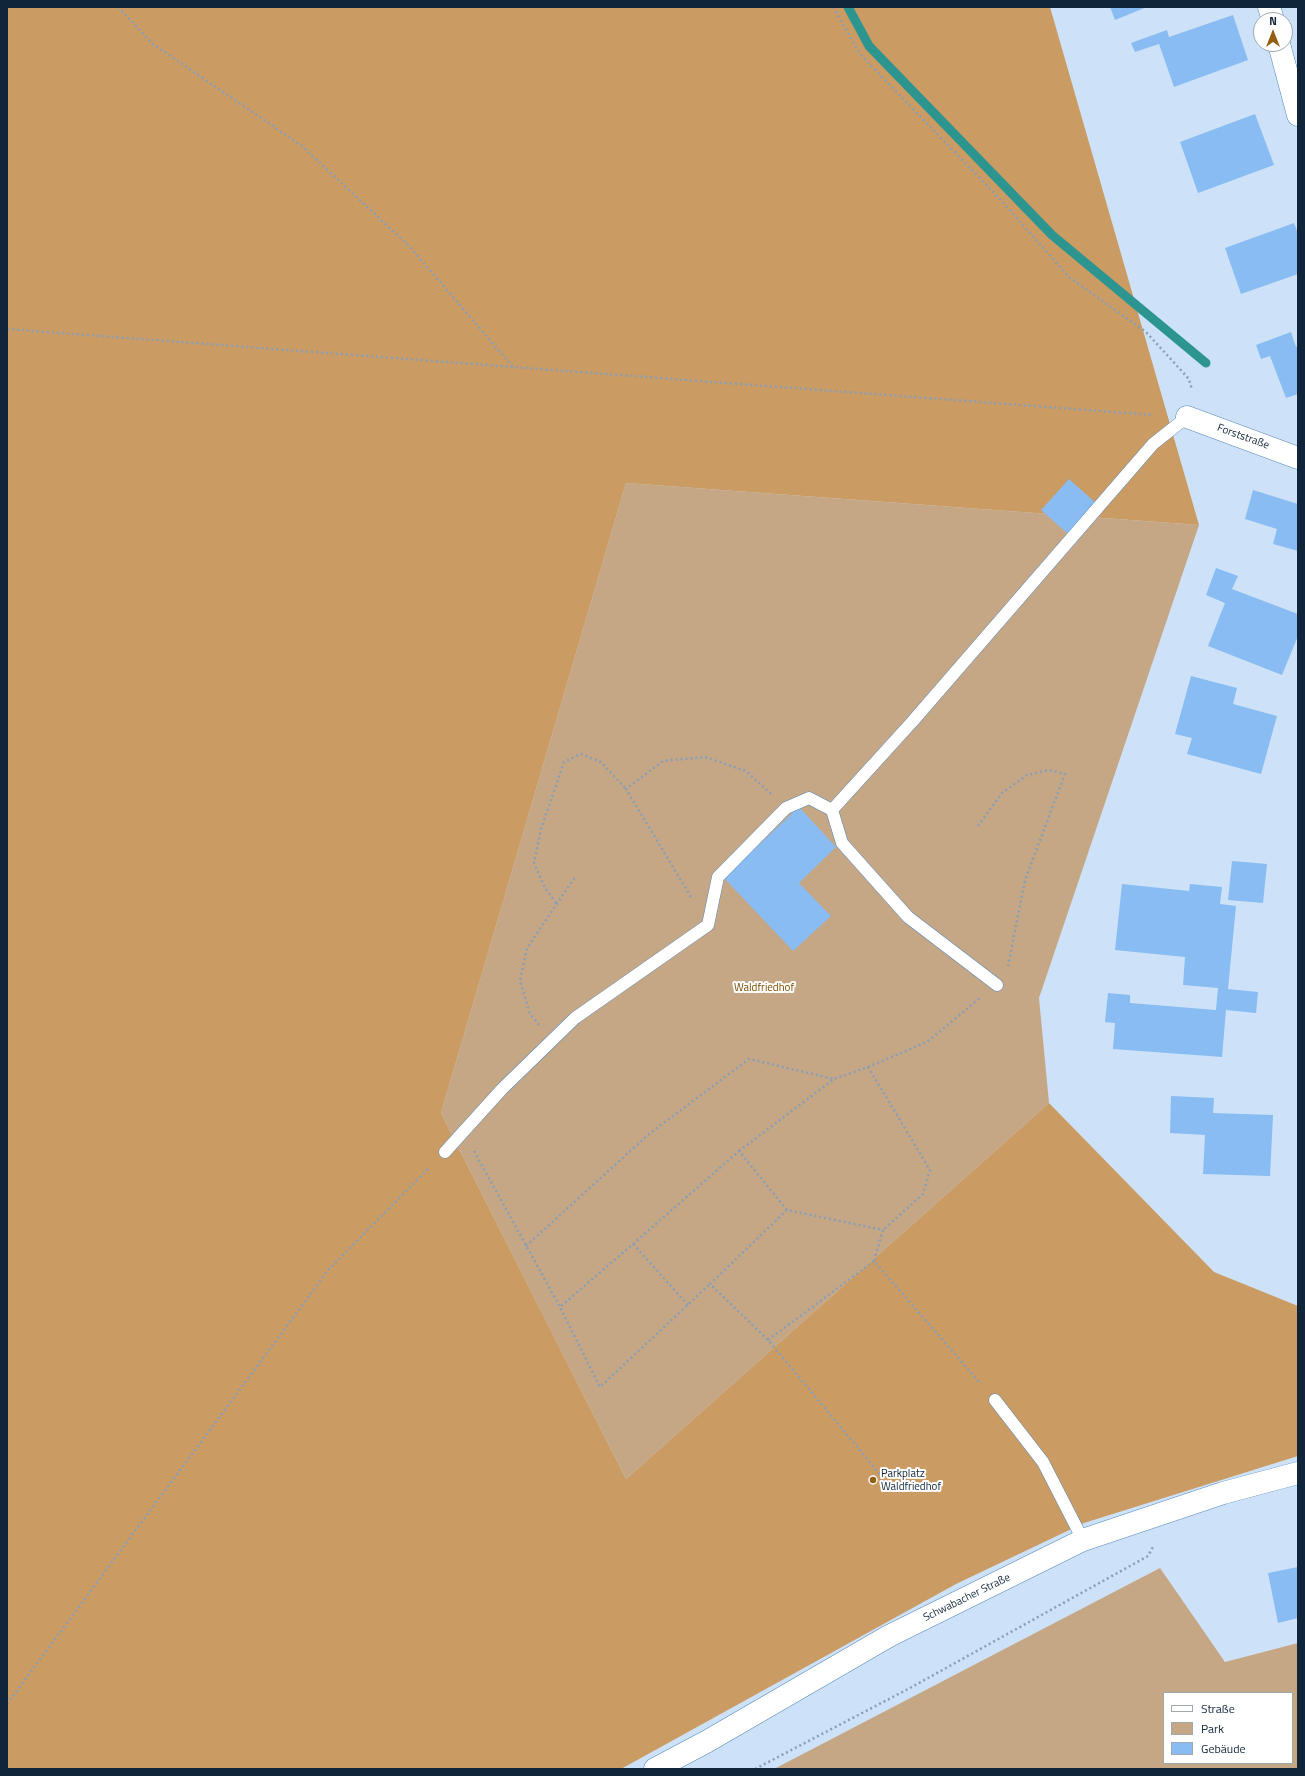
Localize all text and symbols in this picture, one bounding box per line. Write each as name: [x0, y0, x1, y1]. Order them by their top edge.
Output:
north arrow: [1253, 12, 1293, 52]
text: N: [1269, 13, 1277, 29]
street label: Forststraße: [1215, 422, 1271, 452]
park label: Waldfriedhof: [734, 981, 794, 995]
place label: Parkplatz Waldfriedhof: [881, 1467, 941, 1493]
marker: Parkplatz Waldfriedhof: [868, 1475, 878, 1485]
street label: Schwabacher Straße: [921, 1571, 1013, 1625]
legend: [1163, 1692, 1293, 1764]
text: Straße: [1201, 1699, 1235, 1718]
text: Park: [1201, 1719, 1224, 1738]
text: Gebäude: [1201, 1739, 1246, 1758]

